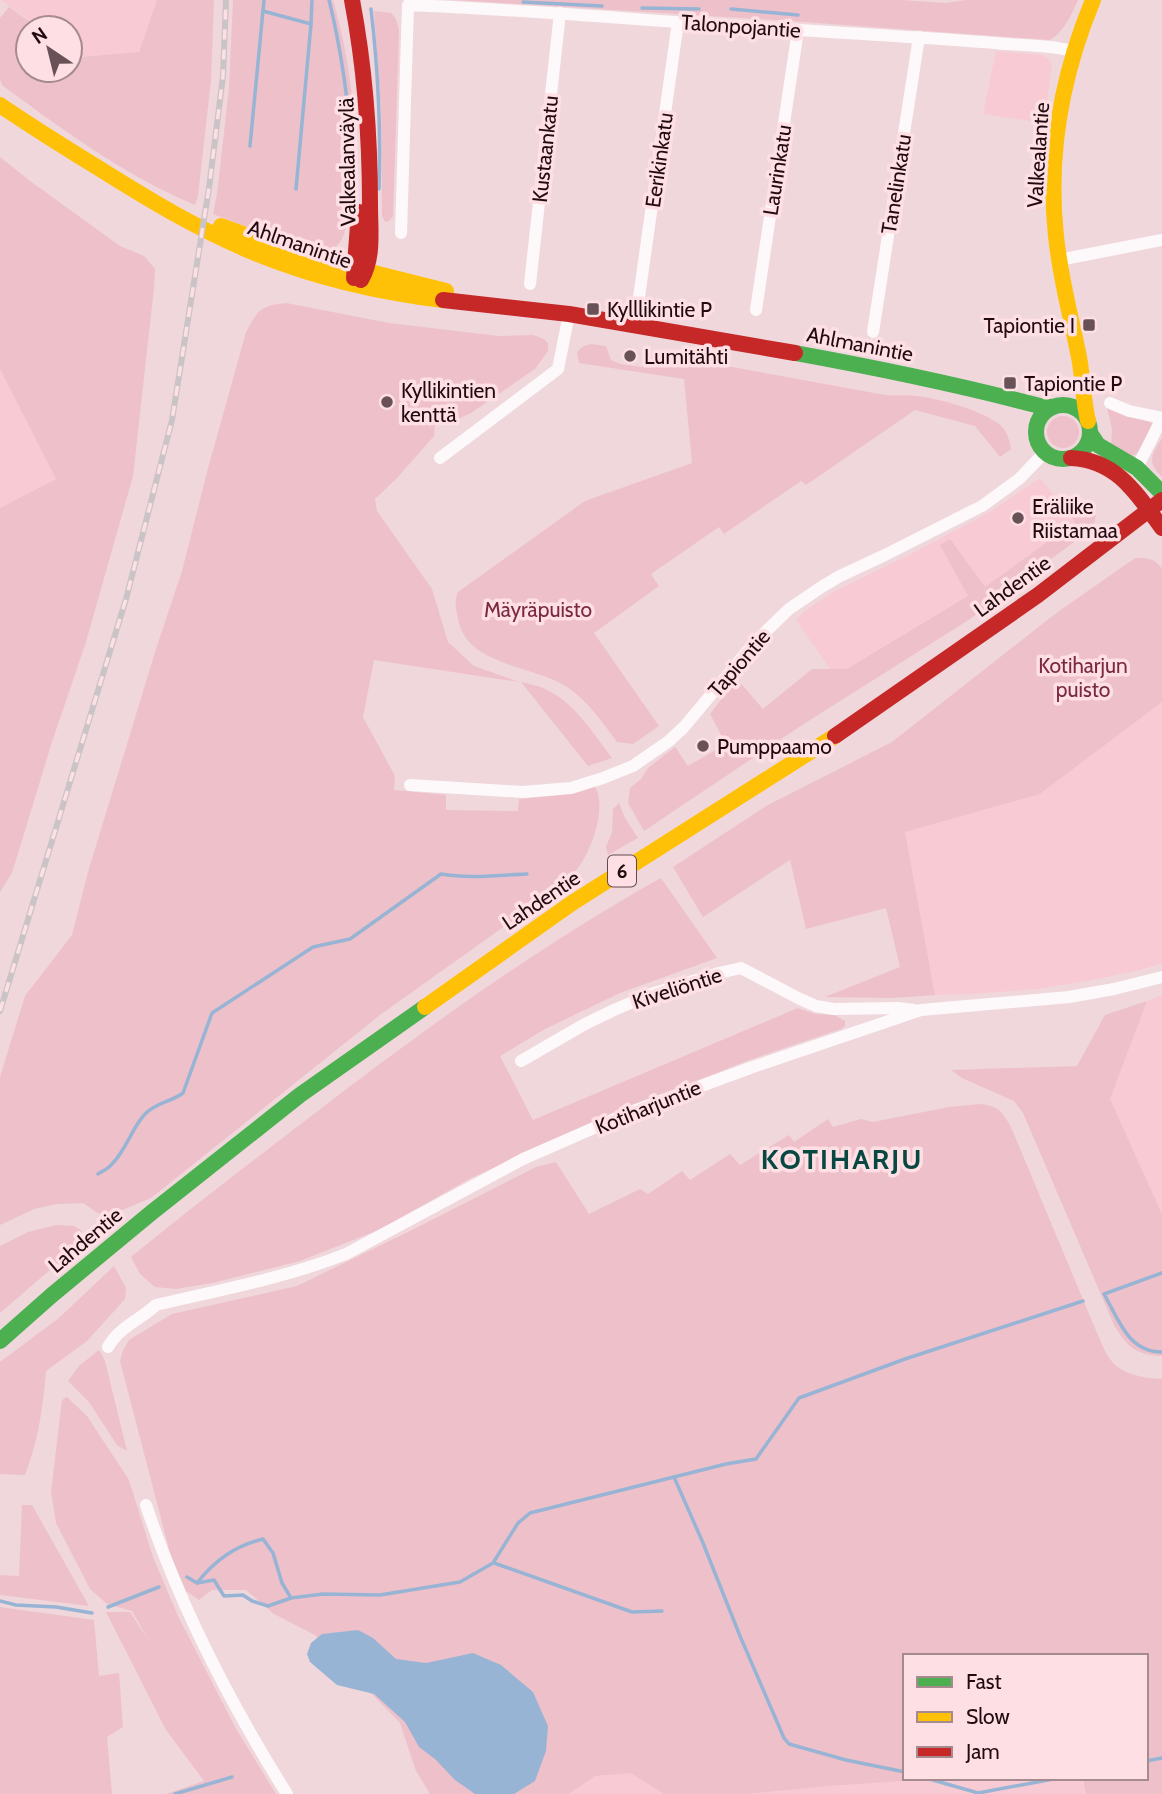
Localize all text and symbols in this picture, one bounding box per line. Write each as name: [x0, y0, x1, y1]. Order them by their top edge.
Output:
street label: Talonpojantie: [680, 9, 802, 44]
north arrow: [14, 14, 84, 84]
text: N: [27, 22, 52, 49]
street label: Kustaankatu: [527, 94, 563, 204]
street label: Valkealanväylä: [333, 97, 361, 227]
street label: Valkealantie: [1022, 101, 1054, 209]
street label: Eerikinkatu: [640, 111, 678, 209]
street label: Laurinkatu: [757, 123, 797, 217]
street label: Tanelinkatu: [876, 132, 916, 236]
street label: Ahlmanintie: [245, 215, 355, 273]
place label: Kylllikintie P: [607, 297, 712, 322]
marker: Kylllikintie P: [585, 301, 601, 317]
place label: Tapiontie I: [983, 313, 1075, 338]
marker: Tapiontie I: [1081, 317, 1097, 333]
street label: Ahlmanintie: [805, 321, 916, 367]
place label: Lumitähti: [644, 344, 728, 369]
marker: Lumitähti: [622, 348, 638, 364]
place label: Tapiontie P: [1024, 371, 1122, 396]
marker: Tapiontie P: [1002, 375, 1018, 391]
place label: Kyllikintien kenttä: [401, 378, 496, 427]
marker: Kyllikintien kenttä: [379, 394, 395, 410]
place label: Eräliike Riistamaa: [1032, 494, 1118, 543]
marker: Eräliike Riistamaa: [1010, 510, 1026, 526]
street label: Lahdentie: [969, 550, 1055, 622]
park label: Mäyräpuisto: [484, 597, 592, 622]
street label: Tapiontie: [703, 624, 775, 702]
park label: Kotiharjun puisto: [1038, 653, 1128, 702]
place label: Pumppaamo: [717, 734, 832, 759]
marker: Pumppaamo: [695, 738, 711, 754]
road number: 6: [608, 856, 636, 886]
street label: Lahdentie: [497, 865, 585, 935]
street label: Kiveliöntie: [629, 962, 725, 1014]
street label: Kotiharjuntie: [592, 1074, 705, 1140]
district label: KOTIHARJU: [761, 1142, 923, 1176]
street label: Lahdentie: [43, 1202, 127, 1278]
legend: [903, 1654, 1148, 1780]
text: Fast: [966, 1669, 1002, 1694]
text: Slow: [966, 1704, 1010, 1729]
text: Jam: [965, 1739, 1000, 1764]

